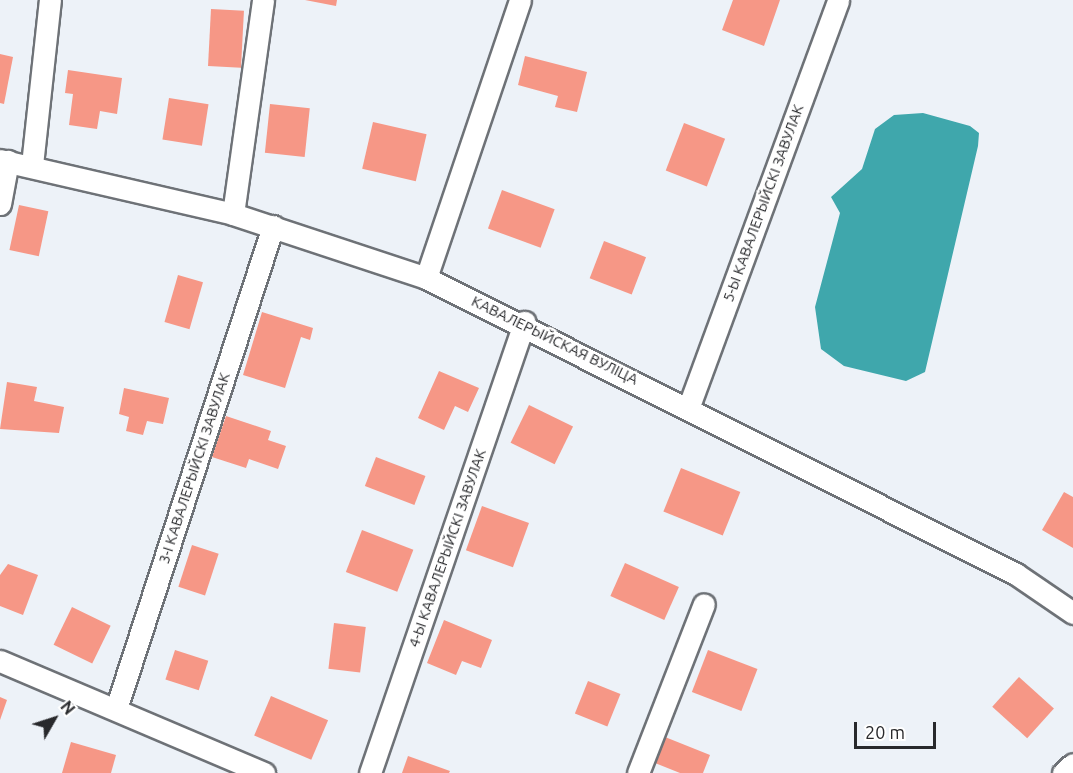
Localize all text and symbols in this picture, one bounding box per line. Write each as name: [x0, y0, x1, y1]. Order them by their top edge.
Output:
street label: 5-Ы КАВАЛЕРЫЙСКІ ЗАВУЛАК: [719, 102, 807, 304]
street label: КАВАЛЕРЫЙСКАЯ ВУЛІЦА: [469, 292, 641, 388]
street label: 3-І КАВАЛЕРЫЙСКІ ЗАВУЛАК: [155, 370, 233, 566]
street label: 4-Ы КАВАЛЕРЫЙСКІ ЗАВУЛАК: [405, 446, 489, 650]
north arrow: [24, 689, 84, 749]
text: N: [57, 697, 79, 718]
scale bar: [857, 710, 940, 748]
text: 20 m: [865, 722, 905, 742]

